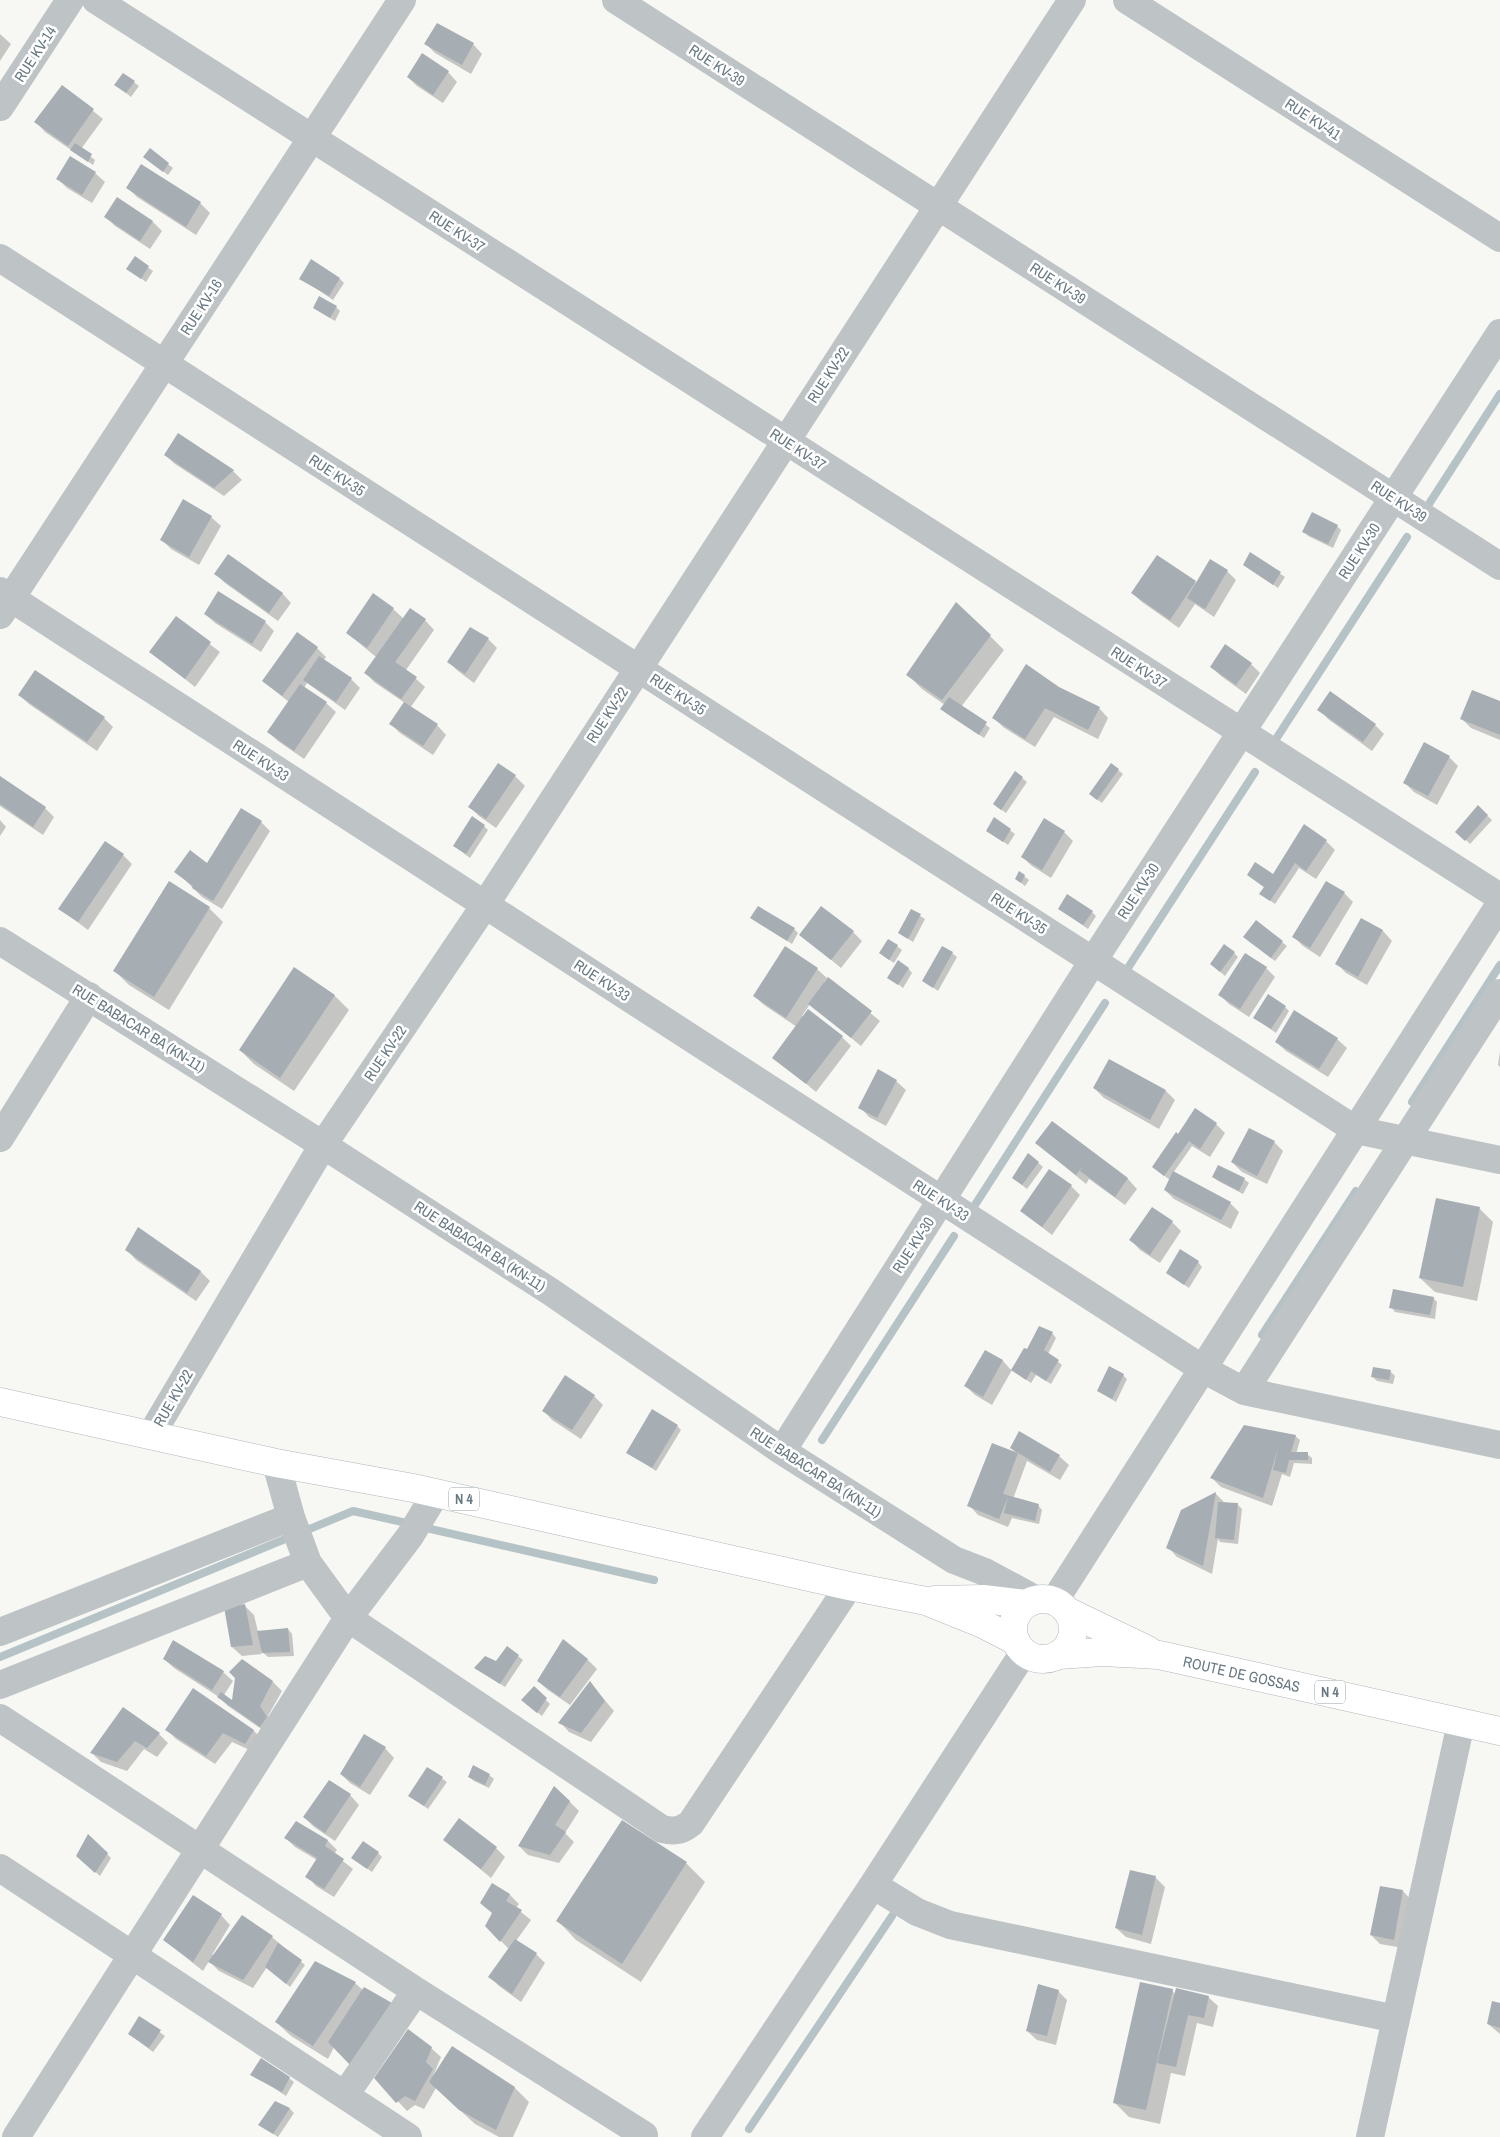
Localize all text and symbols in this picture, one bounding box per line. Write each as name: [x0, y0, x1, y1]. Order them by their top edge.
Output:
street label: RUE KV-14: [9, 22, 61, 86]
street label: RUE KV-39: [685, 39, 749, 91]
street label: RUE KV-41: [1281, 93, 1345, 145]
street label: RUE KV-37: [425, 205, 489, 257]
street label: RUE KV-39: [1026, 257, 1090, 309]
street label: RUE KV-16: [175, 275, 227, 339]
street label: RUE KV-22: [802, 343, 854, 407]
street label: RUE KV-37: [766, 423, 830, 475]
street label: RUE KV-35: [305, 449, 369, 501]
street label: RUE KV-39: [1367, 475, 1431, 527]
street label: RUE KV-30: [1333, 519, 1385, 583]
street label: RUE KV-37: [1107, 641, 1171, 693]
street label: RUE KV-35: [646, 668, 710, 720]
street label: RUE KV-22: [581, 683, 633, 747]
street label: RUE KV-33: [229, 734, 293, 786]
street label: RUE KV-30: [1112, 859, 1164, 923]
street label: RUE KV-35: [987, 887, 1051, 939]
street label: RUE KV-33: [570, 954, 634, 1006]
street label: RUE BABACAR BA (KN-11): [69, 979, 209, 1077]
street label: RUE KV-22: [359, 1021, 411, 1085]
street label: RUE KV-33: [909, 1174, 973, 1226]
street label: RUE BABACAR BA (KN-11): [410, 1196, 550, 1296]
street label: RUE KV-30: [887, 1213, 939, 1277]
street label: RUE KV-22: [148, 1365, 198, 1430]
street label: RUE BABACAR BA (KN-11): [746, 1422, 886, 1522]
road number: N 4: [449, 1488, 479, 1510]
street label: ROUTE DE GOSSAS: [1181, 1650, 1302, 1697]
road number: N 4: [1315, 1680, 1345, 1704]

